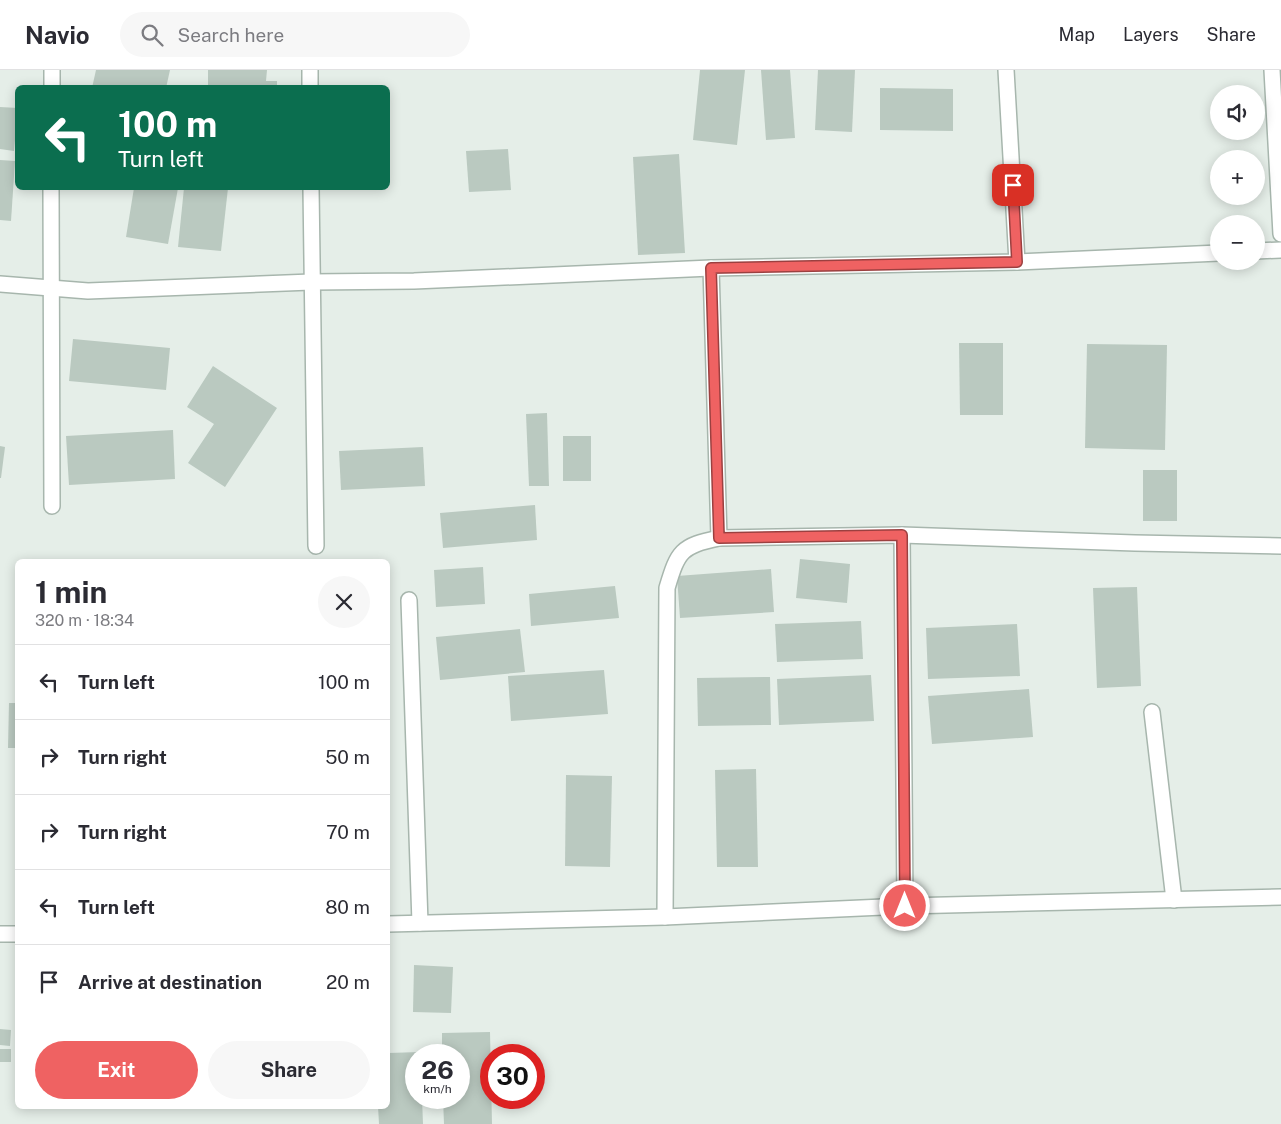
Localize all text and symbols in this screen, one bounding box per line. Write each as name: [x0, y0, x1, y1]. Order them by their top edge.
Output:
search box: [120, 12, 470, 57]
text: Navio: [25, 21, 90, 49]
icon: search: [138, 21, 166, 49]
text: Search here: [178, 24, 284, 46]
text: Map: [1059, 24, 1095, 45]
text: Layers: [1123, 24, 1179, 45]
text: Share: [1207, 24, 1256, 45]
map controls: [1210, 85, 1265, 270]
button: sound: [1210, 85, 1265, 140]
text: 100 m: [118, 104, 217, 145]
icon: left: [35, 105, 100, 170]
text: Turn left: [118, 146, 204, 172]
button: +: [1210, 150, 1265, 205]
pin: [992, 164, 1034, 206]
icon: arrive: [999, 171, 1027, 199]
button: −: [1210, 215, 1265, 270]
text: 1 min: [35, 574, 107, 610]
button: close: [318, 576, 370, 628]
text: 320 m · 18:34: [35, 611, 134, 630]
icon: left: [35, 668, 63, 696]
text: Turn left: [78, 671, 155, 693]
text: 100 m: [318, 671, 370, 693]
icon: right: [35, 743, 63, 771]
text: Turn right: [78, 746, 167, 768]
text: 50 m: [325, 746, 370, 768]
icon: right: [35, 818, 63, 846]
text: Turn right: [78, 821, 167, 843]
text: 70 m: [326, 821, 370, 843]
position arrow: [878, 879, 930, 931]
icon: left: [35, 893, 63, 921]
text: Turn left: [78, 896, 155, 918]
text: 80 m: [325, 896, 370, 918]
icon: arrive: [35, 968, 63, 996]
text: Arrive at destination: [78, 971, 262, 993]
text: 20 m: [326, 971, 370, 993]
button: Exit: [35, 1041, 198, 1099]
button: Share: [208, 1041, 370, 1099]
speed limit sign: 30: [480, 1044, 545, 1109]
text: 26: [421, 1055, 454, 1085]
text: km/h: [423, 1082, 452, 1096]

